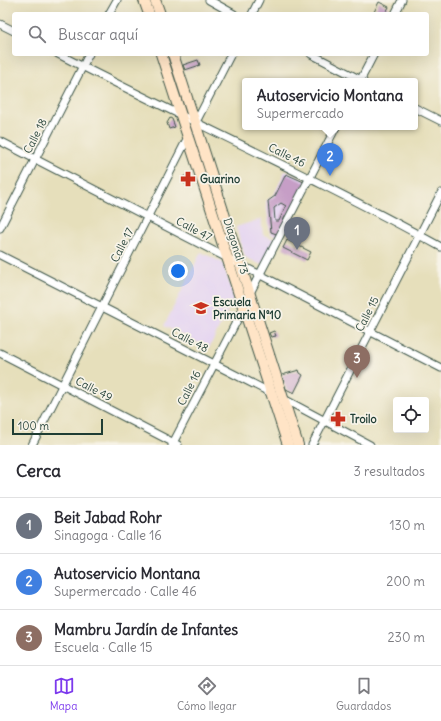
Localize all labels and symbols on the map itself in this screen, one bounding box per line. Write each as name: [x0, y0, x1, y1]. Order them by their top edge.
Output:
street label: Calle 18: [20, 116, 50, 156]
street label: Calle 46: [266, 140, 308, 170]
pin: 2: [317, 143, 343, 176]
pharmacy icon: Guarino: [179, 170, 197, 188]
place label: Guarino: [200, 172, 240, 186]
street label: Calle 47: [174, 214, 215, 245]
street label: Diagonal 73: [220, 216, 252, 276]
pin: 1: [284, 217, 310, 250]
street label: Calle 17: [107, 225, 137, 265]
your location: [168, 261, 188, 281]
street label: Calle 15: [352, 294, 382, 334]
place label: Escuela Primaria N°10: [213, 295, 281, 322]
school or university icon: Escuela Primaria N°10: [192, 299, 210, 317]
street label: Calle 48: [169, 325, 211, 355]
pin: 3: [344, 345, 370, 378]
street label: Calle 16: [174, 368, 204, 408]
street label: Calle 49: [73, 374, 115, 404]
pharmacy icon: Troilo: [329, 410, 347, 428]
place label: Troilo: [350, 412, 377, 426]
scale bar: [12, 417, 103, 436]

